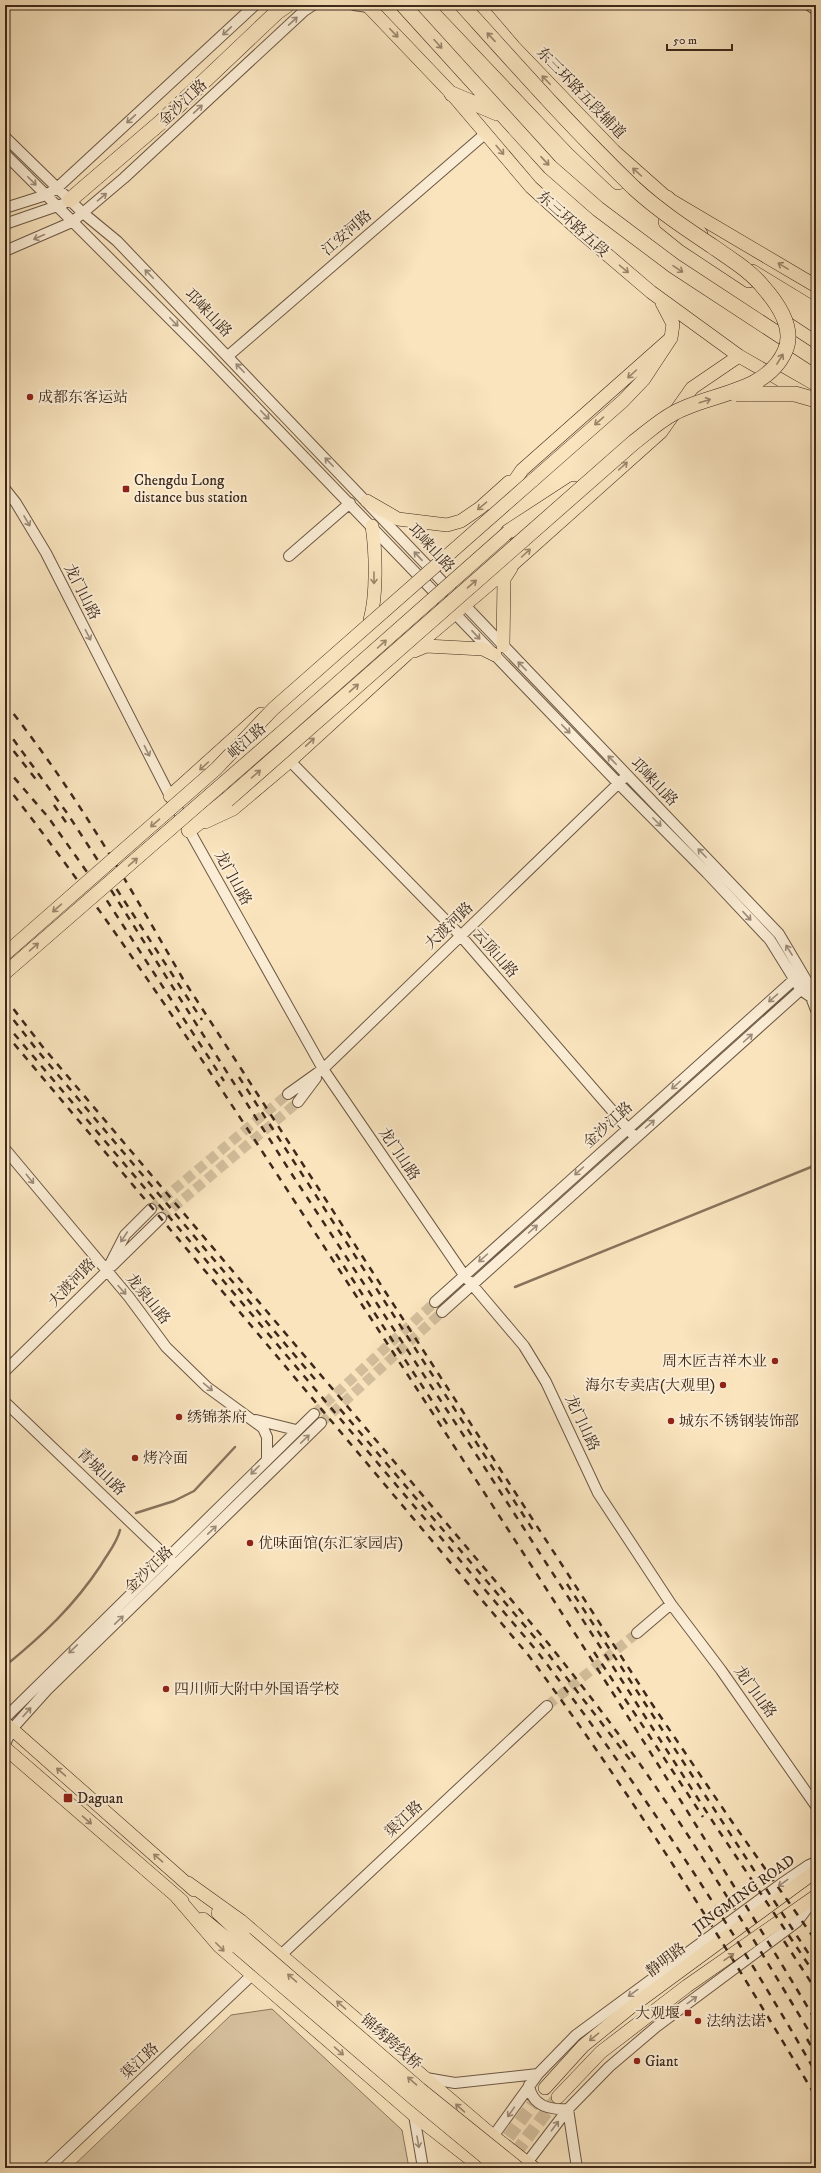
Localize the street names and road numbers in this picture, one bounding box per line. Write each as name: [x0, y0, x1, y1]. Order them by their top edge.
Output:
street label: 东三环路五段辅道: [532, 43, 630, 143]
street label: 金沙江路: [155, 76, 211, 130]
street label: 东三环路五段: [533, 187, 613, 261]
street label: 江安河路: [318, 206, 376, 260]
street label: 邛崃山路: [180, 285, 236, 341]
street label: 邛崃山路: [404, 520, 458, 576]
street label: 龙门山路: [60, 561, 104, 623]
street label: 岷江路: [224, 719, 270, 763]
street label: 邛崃山路: [626, 754, 682, 810]
street label: 龙门山路: [210, 847, 256, 909]
street label: 大渡河路: [421, 898, 477, 954]
street label: 云顶山路: [468, 924, 522, 982]
street label: 金沙江路: [579, 1098, 637, 1152]
street label: 龙门山路: [374, 1124, 424, 1184]
street label: 大渡河路: [44, 1255, 100, 1311]
street label: 龙泉山路: [122, 1270, 174, 1328]
street label: 龙门山路: [561, 1392, 603, 1454]
street label: 青城山路: [73, 1444, 129, 1500]
street label: 金沙江路: [121, 1542, 177, 1598]
street label: 龙门山路: [730, 1662, 780, 1722]
street label: 渠江路: [381, 1797, 427, 1841]
street label: JINGMING ROAD: [688, 1851, 799, 1939]
street label: 静明路: [642, 1939, 690, 1981]
street label: 锦绣跨线桥: [356, 2010, 426, 2074]
street label: 渠江路: [117, 2039, 163, 2083]

